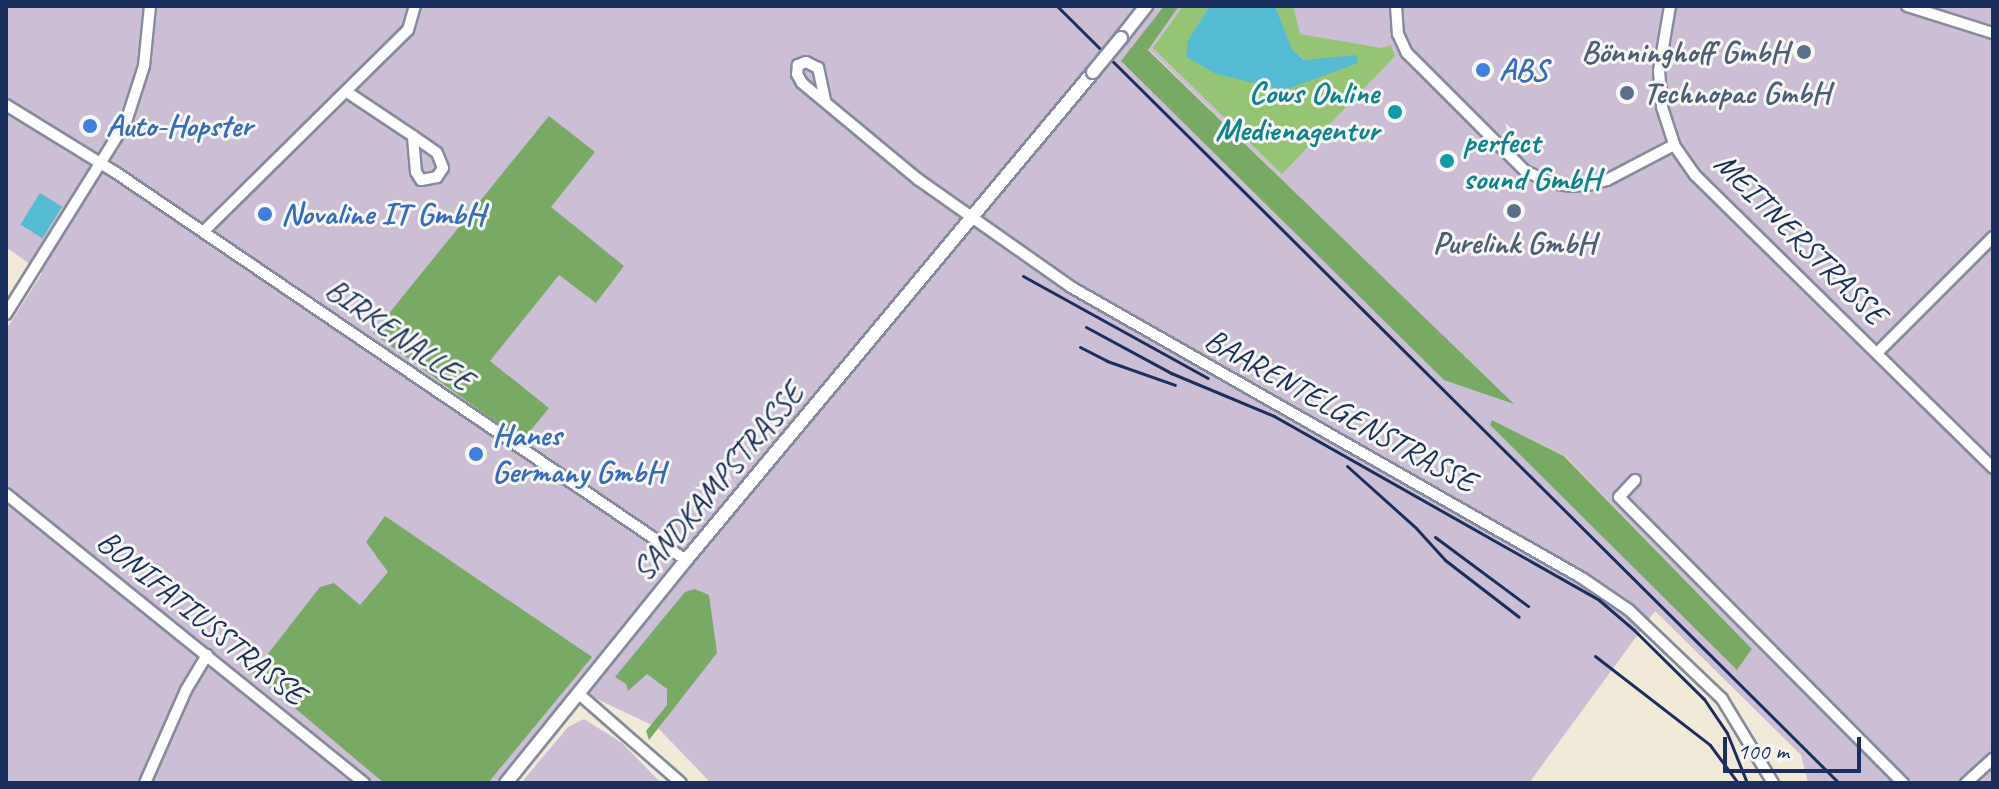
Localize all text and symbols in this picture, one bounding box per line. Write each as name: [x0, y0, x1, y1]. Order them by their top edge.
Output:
place label: Bönninghoff GmbH: [1581, 33, 1788, 71]
marker: Bönninghoff GmbH: [1795, 43, 1813, 61]
place label: ABS: [1499, 51, 1547, 89]
marker: ABS: [1474, 61, 1492, 79]
place label: Technopac GmbH: [1643, 74, 1830, 112]
place label: Cows Online Medienagentur: [1215, 75, 1379, 150]
marker: Technopac GmbH: [1618, 84, 1636, 102]
marker: Cows Online Medienagentur: [1386, 103, 1404, 121]
place label: Auto-Hopster: [106, 107, 253, 145]
marker: Auto-Hopster: [81, 117, 99, 135]
place label: perfect sound GmbH: [1463, 124, 1600, 199]
street label: MEITNERSTRASSE: [1706, 145, 1894, 333]
marker: perfect sound GmbH: [1438, 152, 1456, 170]
place label: Novaline IT GmbH: [281, 195, 484, 233]
marker: Purelink GmbH: [1505, 202, 1523, 220]
marker: Novaline IT GmbH: [256, 205, 274, 223]
place label: Purelink GmbH: [1433, 224, 1595, 262]
street label: BIRKENALLEE: [318, 270, 480, 400]
street label: BAARENTELGENSTRASSE: [1198, 321, 1482, 501]
street label: SANDKAMPSTRASSE: [624, 375, 812, 589]
place label: Hanes Germany GmbH: [492, 417, 663, 492]
marker: Hanes Germany GmbH: [467, 445, 485, 463]
street label: BONIFATIUSSTRASSE: [89, 522, 313, 714]
scale bar: [1727, 721, 1865, 771]
text: 100 m: [1737, 736, 1789, 766]

